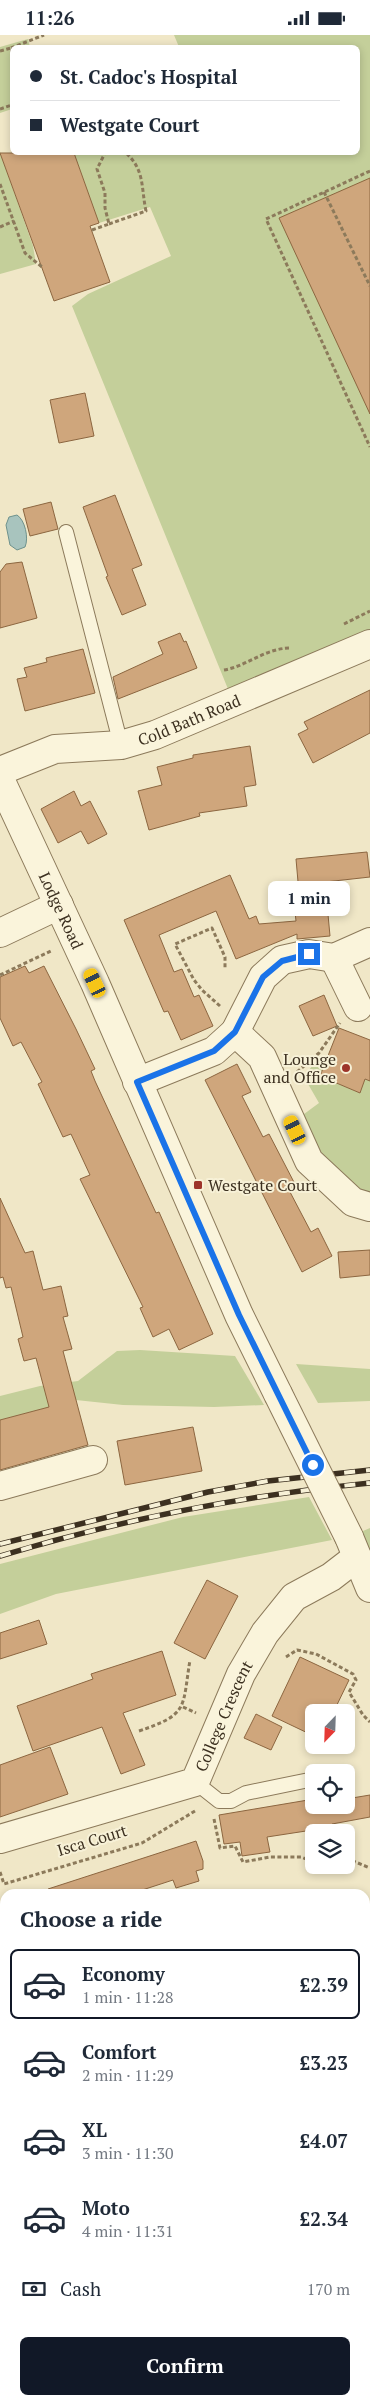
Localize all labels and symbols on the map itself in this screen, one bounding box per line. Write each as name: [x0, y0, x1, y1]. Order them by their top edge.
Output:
street label: Cold Bath Road: [135, 689, 244, 750]
street label: Lodge Road: [34, 868, 89, 953]
callout: 1 min: [268, 881, 350, 917]
route end: [298, 943, 320, 965]
car: [81, 966, 108, 1000]
place label: Lounge and Office: [264, 1048, 336, 1088]
marker: Lounge and Office: [340, 1062, 352, 1074]
car: [281, 1113, 308, 1147]
place label: Westgate Court: [208, 1174, 317, 1196]
marker: Westgate Court: [192, 1179, 204, 1191]
route start: [302, 1454, 324, 1476]
street label: College Crescent: [190, 1656, 258, 1775]
north arrow: [305, 1704, 355, 1754]
street label: Isca Court: [54, 1819, 130, 1861]

